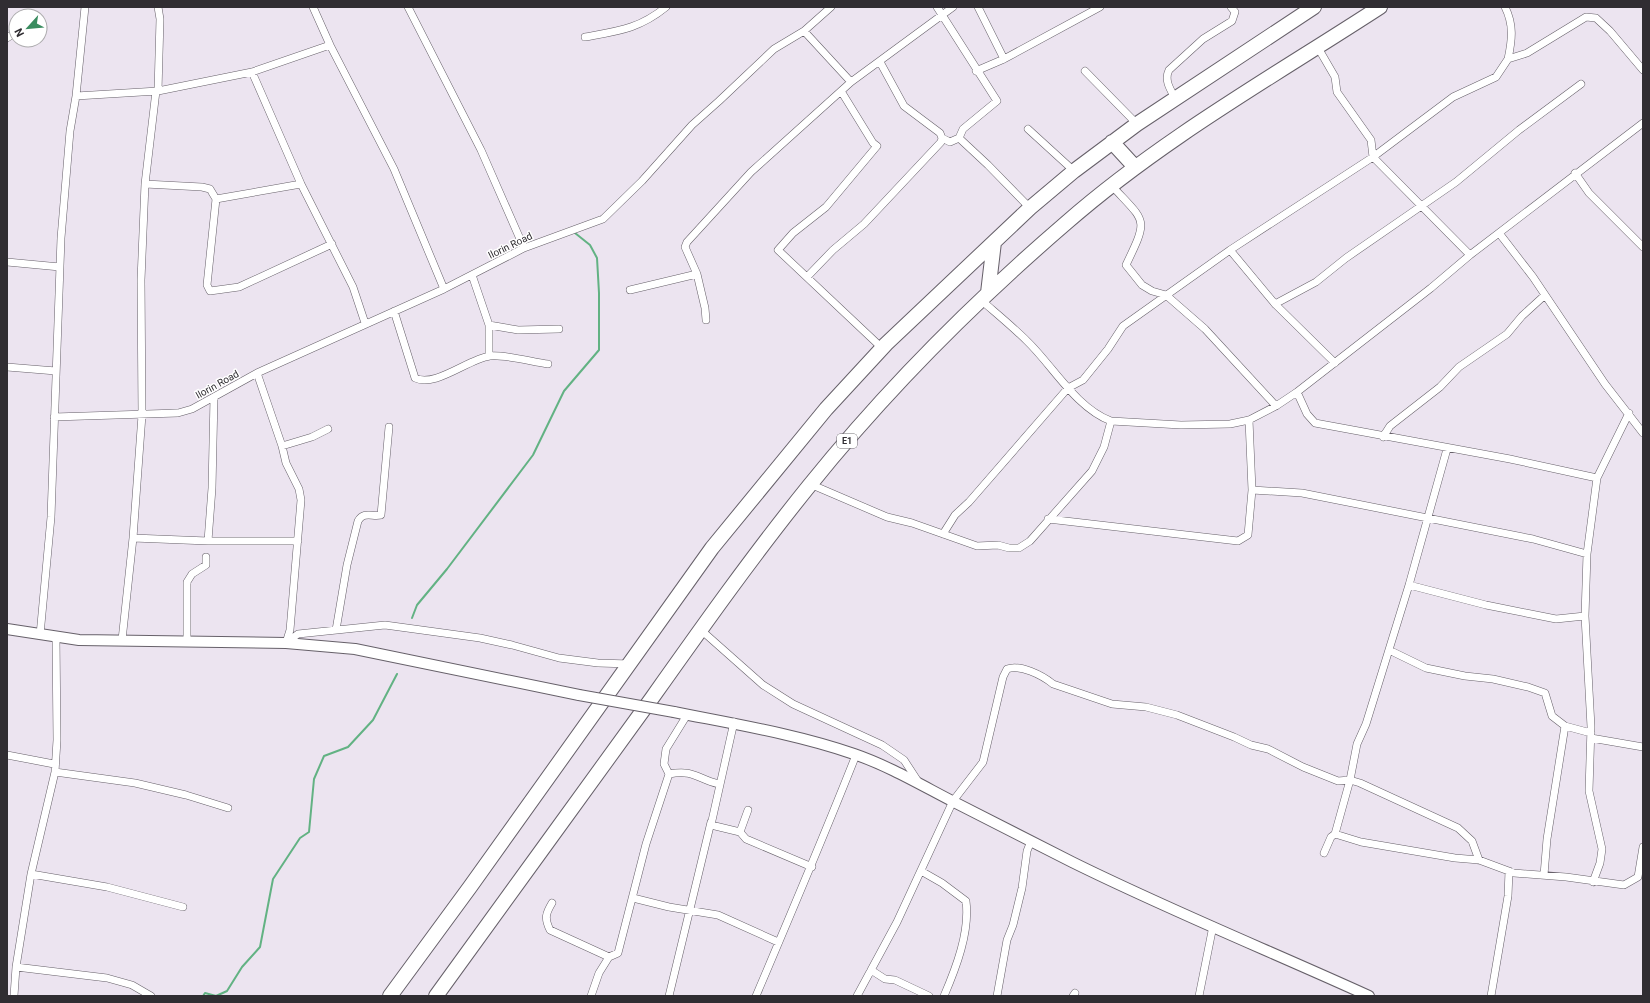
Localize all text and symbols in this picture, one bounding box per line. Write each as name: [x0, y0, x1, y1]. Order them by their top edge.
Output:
north arrow: [8, 8, 48, 48]
text: N: [12, 26, 27, 39]
street label: Ilorin Road: [486, 230, 534, 261]
street label: Ilorin Road: [194, 368, 241, 401]
road number: E1: [837, 434, 857, 448]

